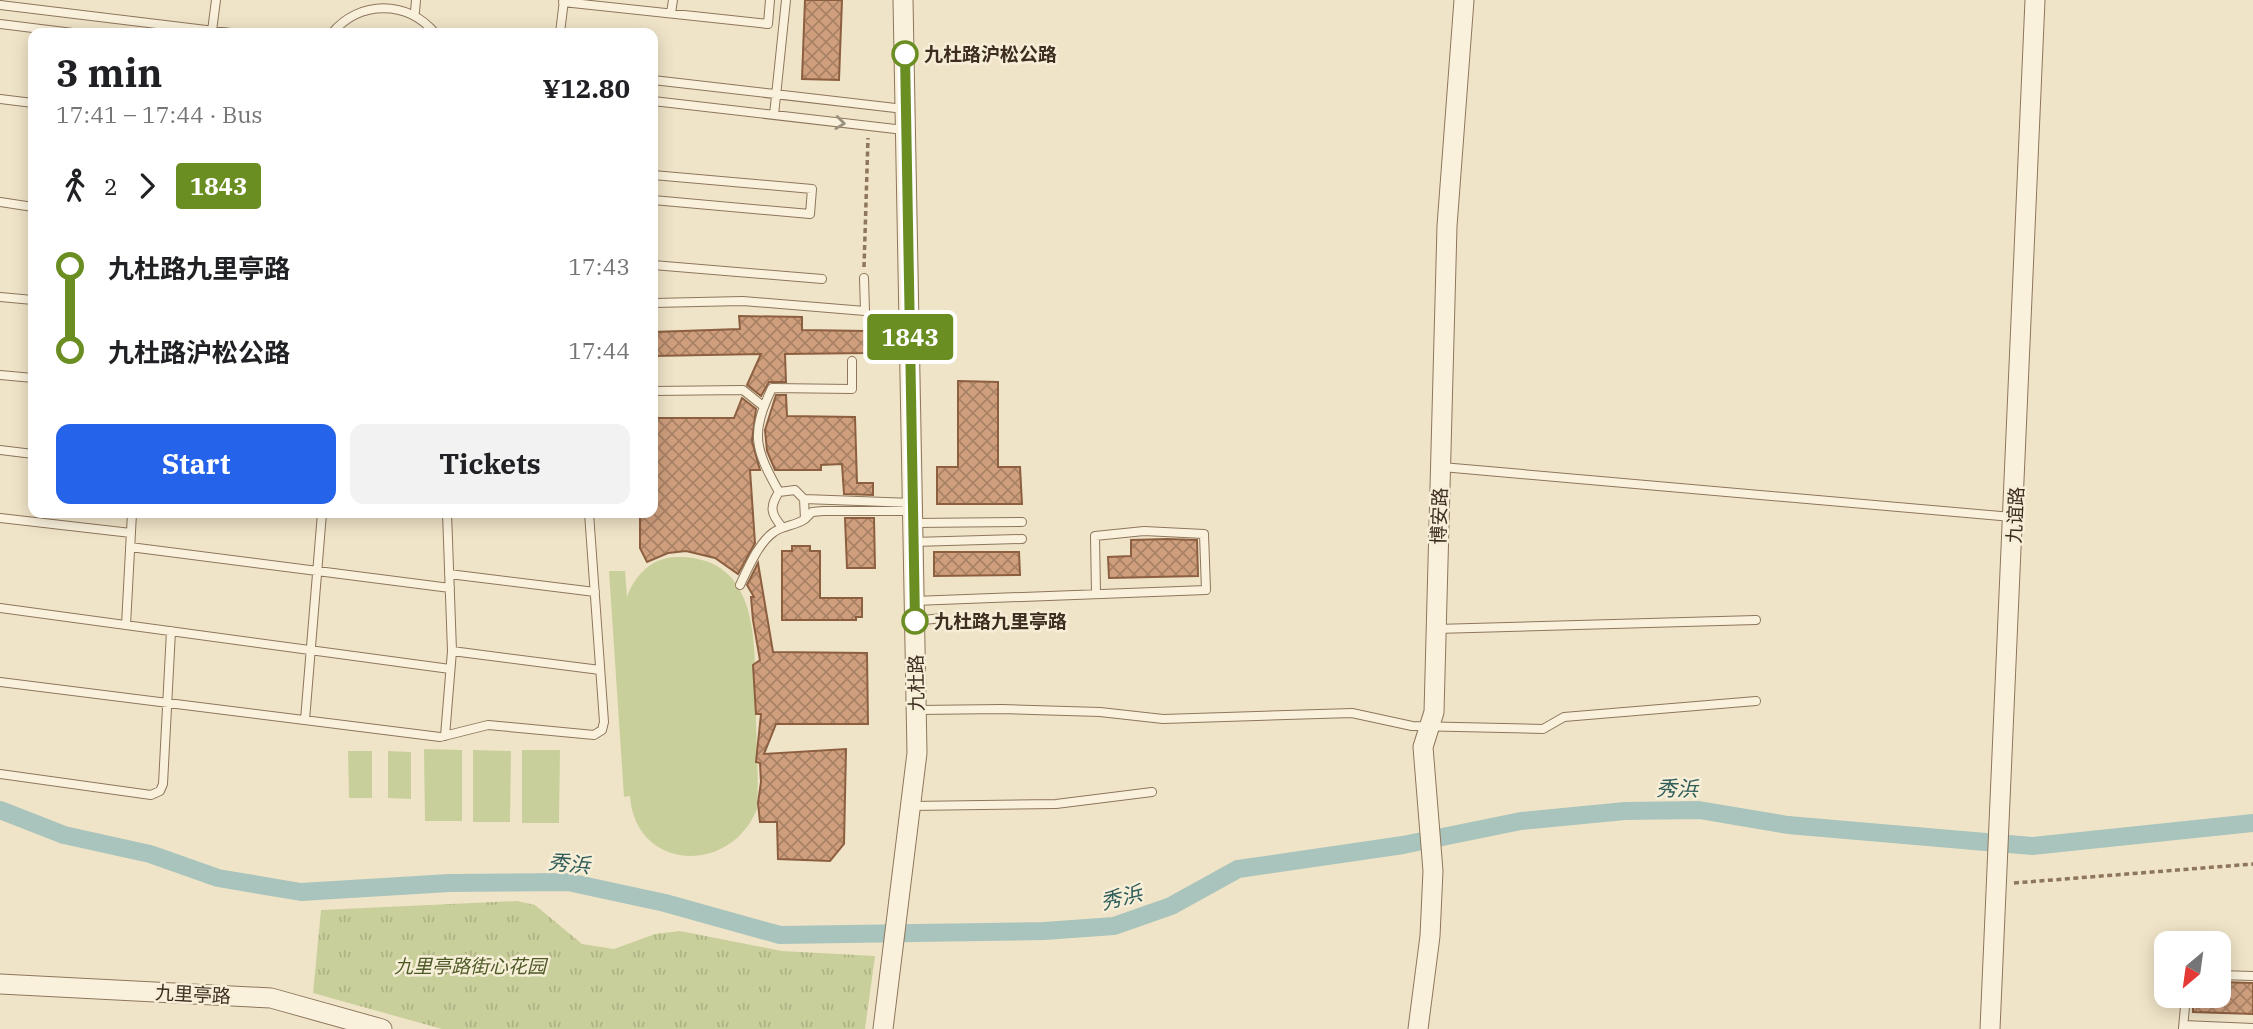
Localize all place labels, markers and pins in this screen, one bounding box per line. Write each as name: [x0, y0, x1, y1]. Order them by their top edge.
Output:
marker: 九杜路沪松公路: [892, 41, 918, 67]
place label: 九杜路沪松公路: [924, 42, 1057, 66]
marker: 九杜路九里亭路: [902, 608, 928, 634]
place label: 九杜路九里亭路: [934, 609, 1067, 633]

